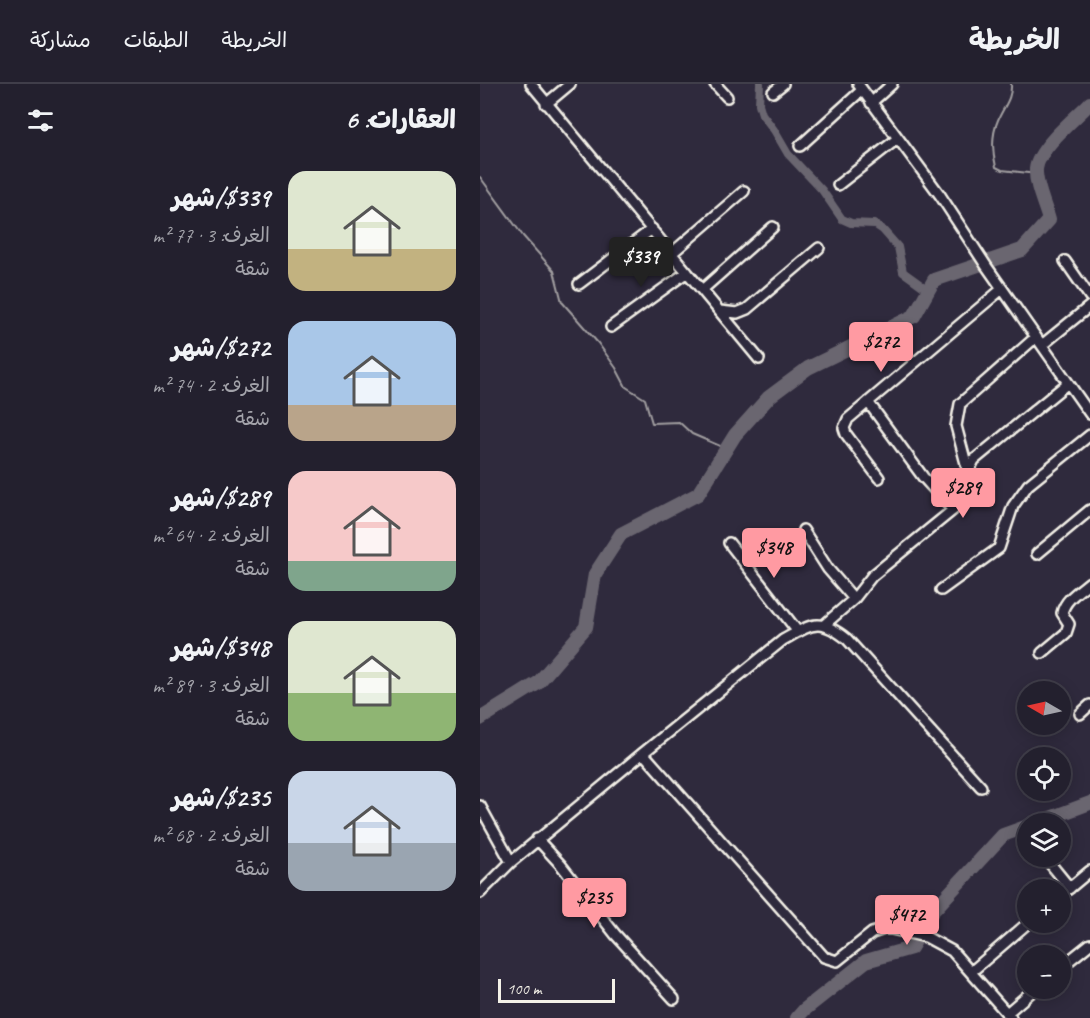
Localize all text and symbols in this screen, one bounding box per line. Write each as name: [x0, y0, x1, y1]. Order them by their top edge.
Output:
text: الخريطة: [969, 22, 1060, 57]
text: مشاركة: [30, 27, 91, 53]
text: الطبقات: [124, 27, 189, 53]
text: الخريطة: [222, 27, 287, 53]
text: العقارات: 6: [345, 103, 456, 136]
icon: filters: [24, 104, 57, 137]
text: $339/شهر: [172, 181, 270, 214]
icon: home: [336, 195, 408, 267]
text: الغرف: 3 · 77 m²: [152, 223, 270, 248]
pin: $339: [605, 237, 677, 288]
text: $339: [623, 244, 659, 269]
text: شقة: [235, 256, 270, 281]
pin: $272: [845, 322, 917, 373]
text: $272: [863, 329, 899, 354]
text: $272/شهر: [171, 331, 270, 364]
icon: home: [336, 345, 408, 417]
text: الغرف: 2 · 74 m²: [152, 373, 270, 398]
text: شقة: [235, 406, 270, 431]
pin: $289: [927, 468, 999, 519]
text: $289: [945, 475, 981, 500]
text: $289/شهر: [172, 481, 270, 514]
icon: home: [336, 495, 408, 567]
text: الغرف: 2 · 64 m²: [152, 523, 270, 548]
pin: $348: [738, 528, 810, 579]
text: $348: [756, 535, 792, 560]
text: شقة: [235, 556, 270, 581]
text: $348/شهر: [171, 631, 270, 664]
icon: home: [336, 645, 408, 717]
text: الغرف: 3 · 89 m²: [152, 673, 270, 698]
north arrow: [1017, 681, 1071, 735]
map controls: [1017, 681, 1071, 999]
text: شقة: [235, 706, 270, 731]
button: locate: [1017, 747, 1071, 801]
text: $235/شهر: [172, 781, 270, 814]
icon: home: [336, 795, 408, 867]
button: layers: [1017, 813, 1071, 867]
text: الغرف: 2 · 68 m²: [152, 823, 270, 848]
text: شقة: [235, 856, 270, 881]
pin: $235: [558, 878, 630, 929]
button: +: [1017, 879, 1071, 933]
text: $235: [576, 885, 612, 910]
pin: $472: [871, 895, 943, 946]
text: $472: [889, 902, 925, 927]
button: −: [1017, 945, 1071, 999]
scale bar: [498, 976, 615, 1004]
text: 100 m: [507, 979, 541, 999]

